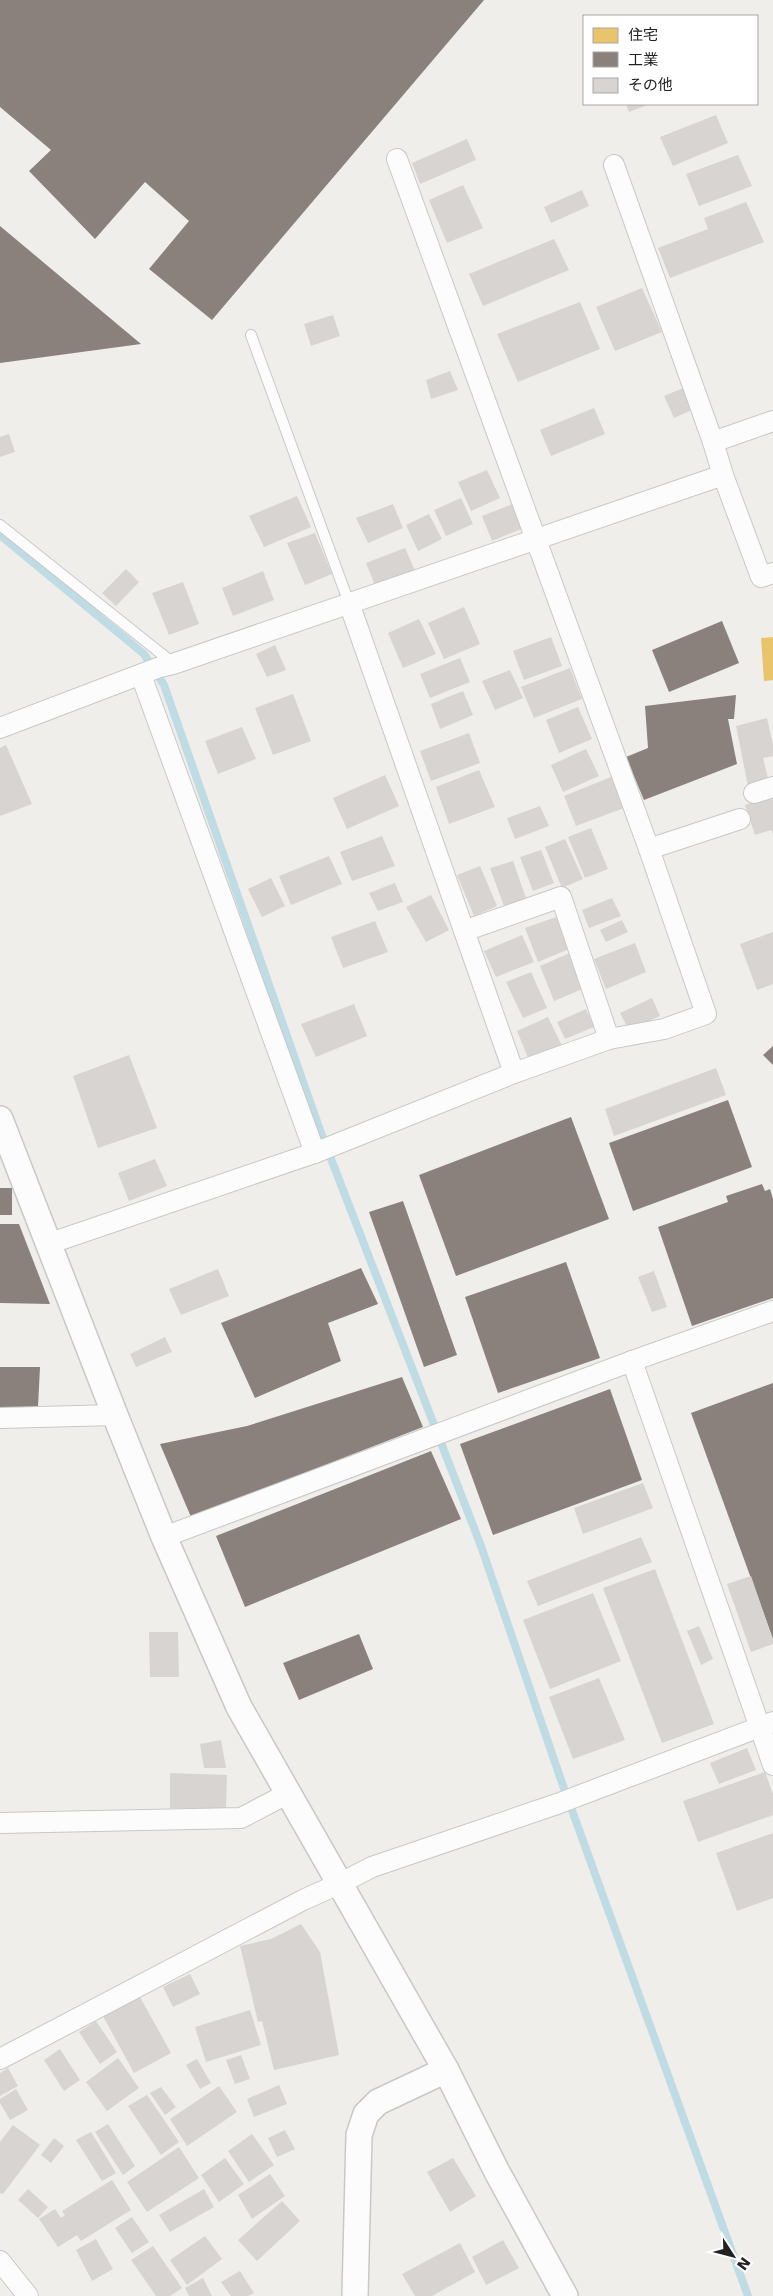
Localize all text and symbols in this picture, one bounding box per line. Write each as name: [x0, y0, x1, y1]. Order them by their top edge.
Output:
legend: [583, 15, 758, 105]
text: 住宅: [628, 26, 658, 44]
text: 工業: [628, 51, 658, 69]
text: その他: [628, 76, 673, 94]
north arrow: [708, 2231, 758, 2281]
text: N: [734, 2254, 753, 2273]

